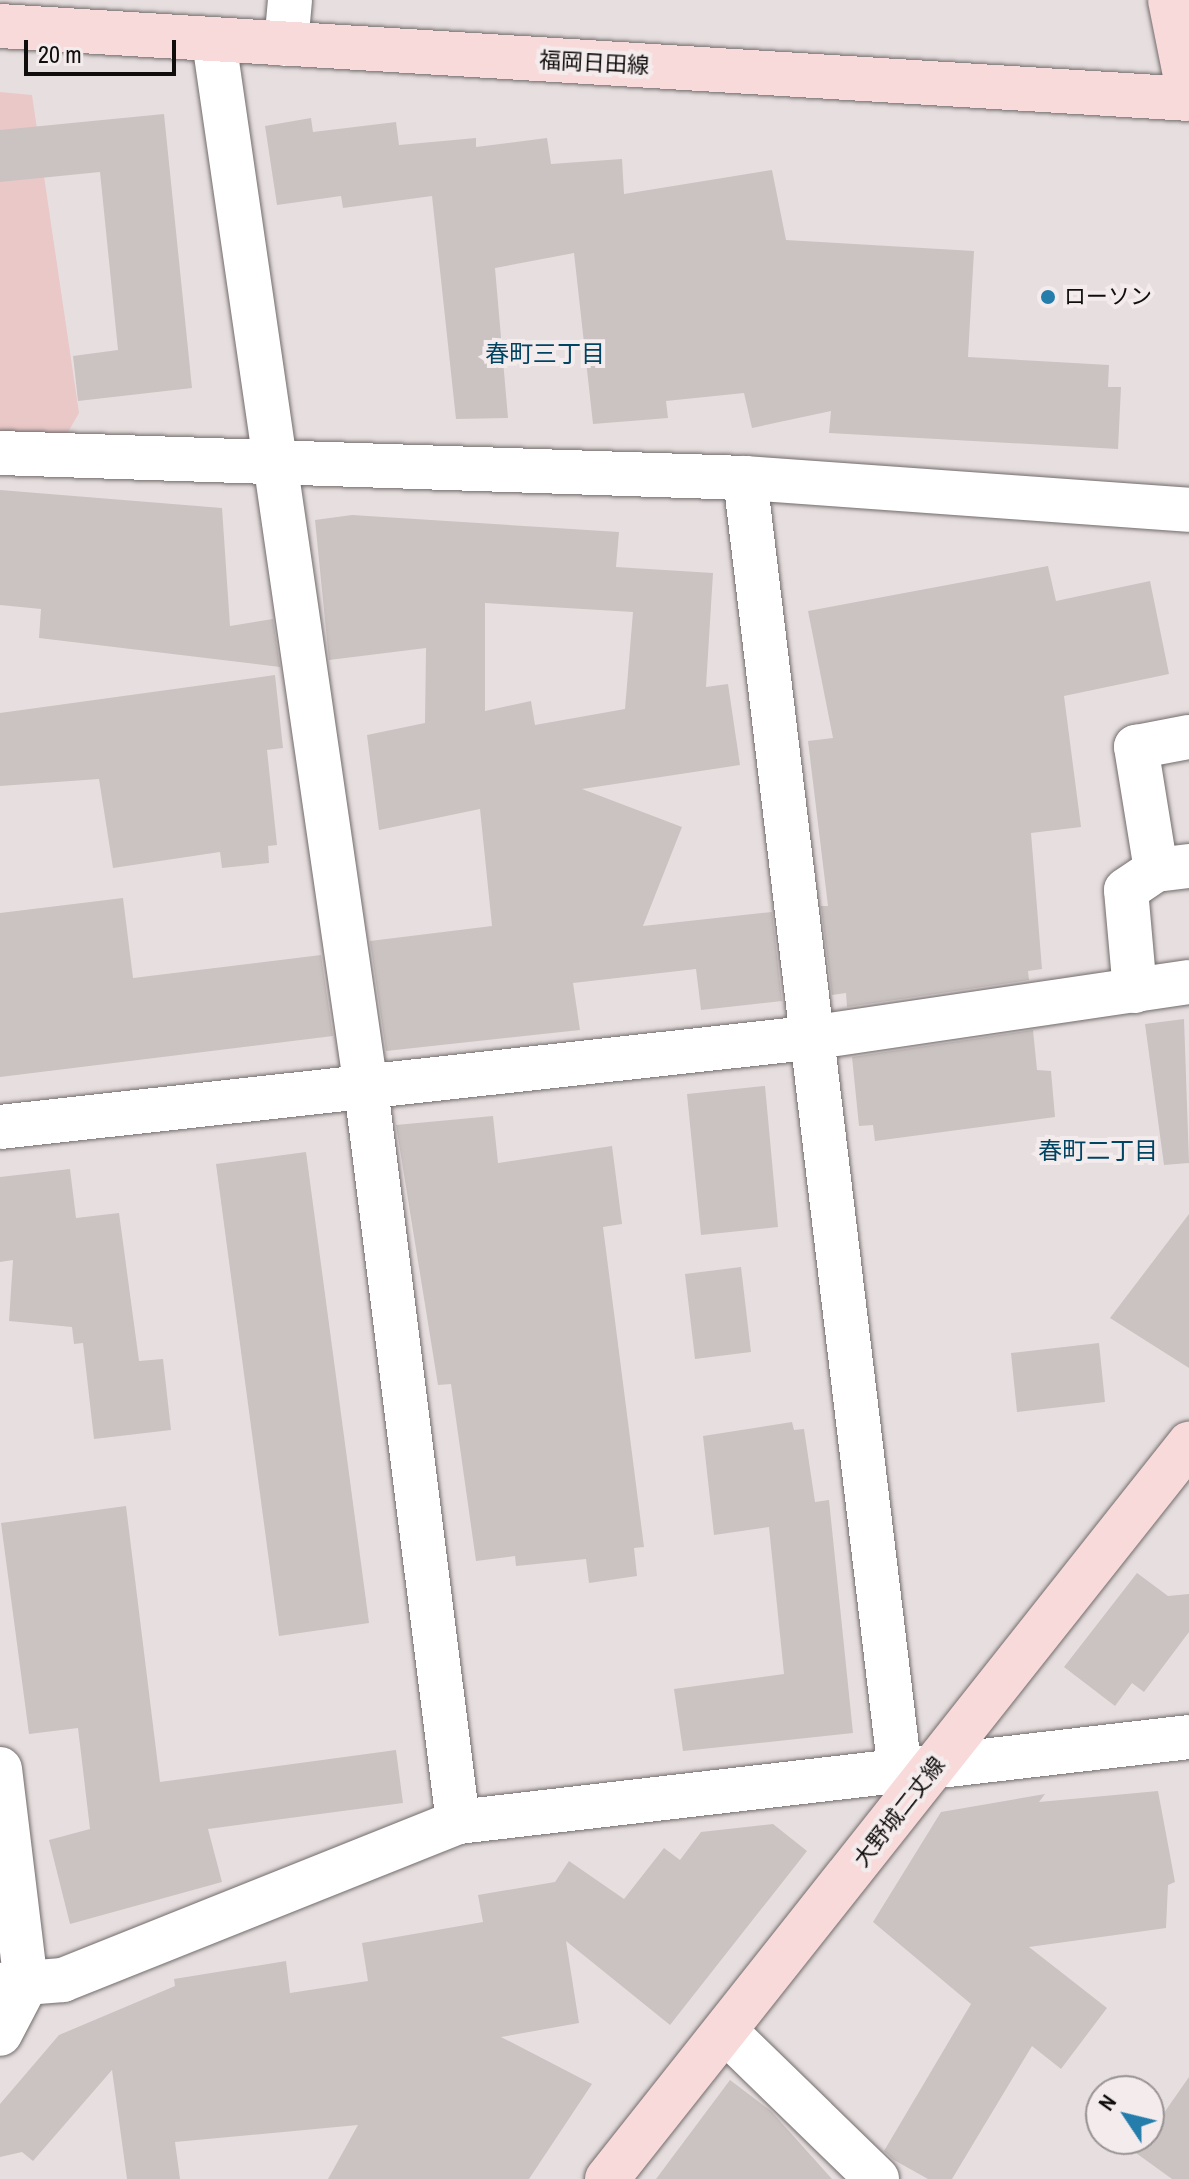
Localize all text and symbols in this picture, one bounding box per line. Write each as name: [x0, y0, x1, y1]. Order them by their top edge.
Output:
scale bar: [28, 24, 180, 74]
text: 20 m: [38, 38, 82, 70]
street label: 福岡日田線: [538, 47, 650, 79]
place label: ローソン: [1064, 284, 1152, 310]
marker: ローソン: [1039, 288, 1057, 306]
district label: 春町三丁目: [485, 340, 605, 368]
district label: 春町二丁目: [1038, 1137, 1158, 1165]
street label: 大野城二丈線: [848, 1752, 950, 1872]
north arrow: [1085, 2075, 1165, 2155]
text: N: [1091, 2088, 1123, 2116]

